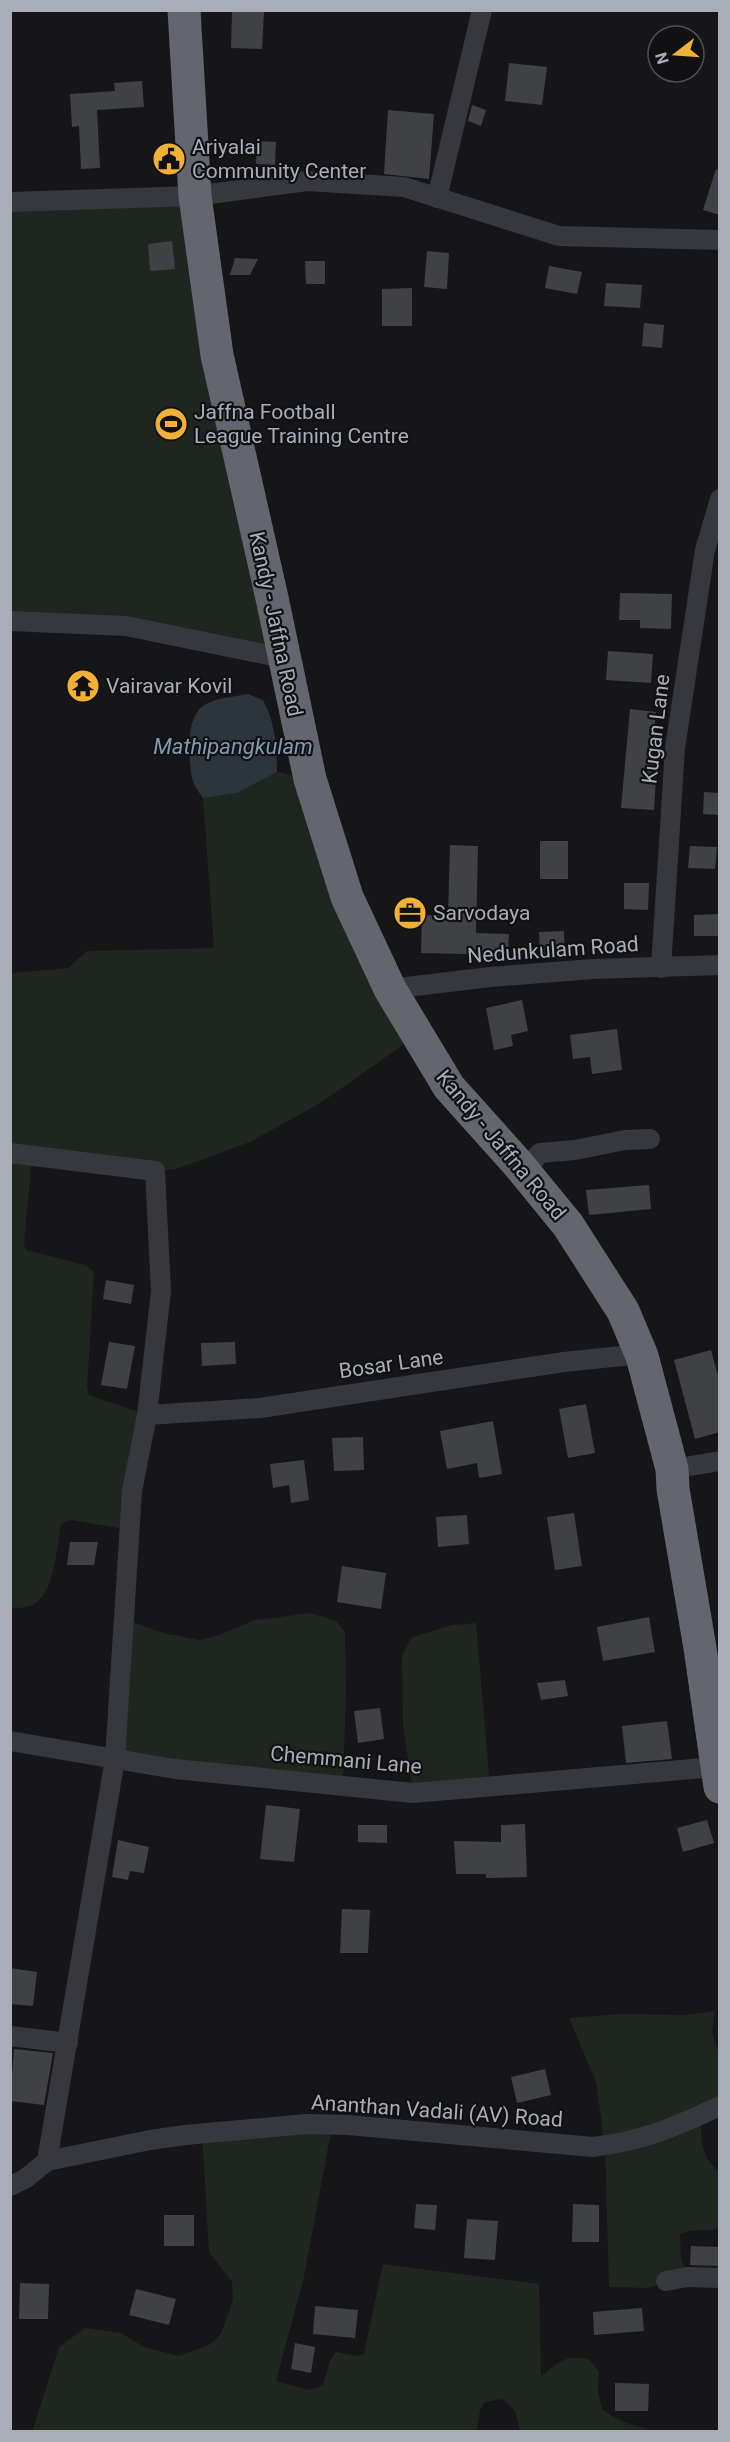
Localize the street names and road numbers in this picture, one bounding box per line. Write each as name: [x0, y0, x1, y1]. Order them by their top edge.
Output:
street label: Kandy - Jaffna Road: [245, 529, 307, 719]
street label: Kugan Lane: [637, 673, 675, 785]
street label: Nedunkulam Road: [467, 932, 639, 968]
street label: Kandy - Jaffna Road: [431, 1065, 571, 1225]
street label: Bosar Lane: [337, 1345, 445, 1383]
street label: Chemmani Lane: [269, 1741, 423, 1779]
street label: Ananthan Vadali (AV) Road: [310, 2090, 564, 2132]

